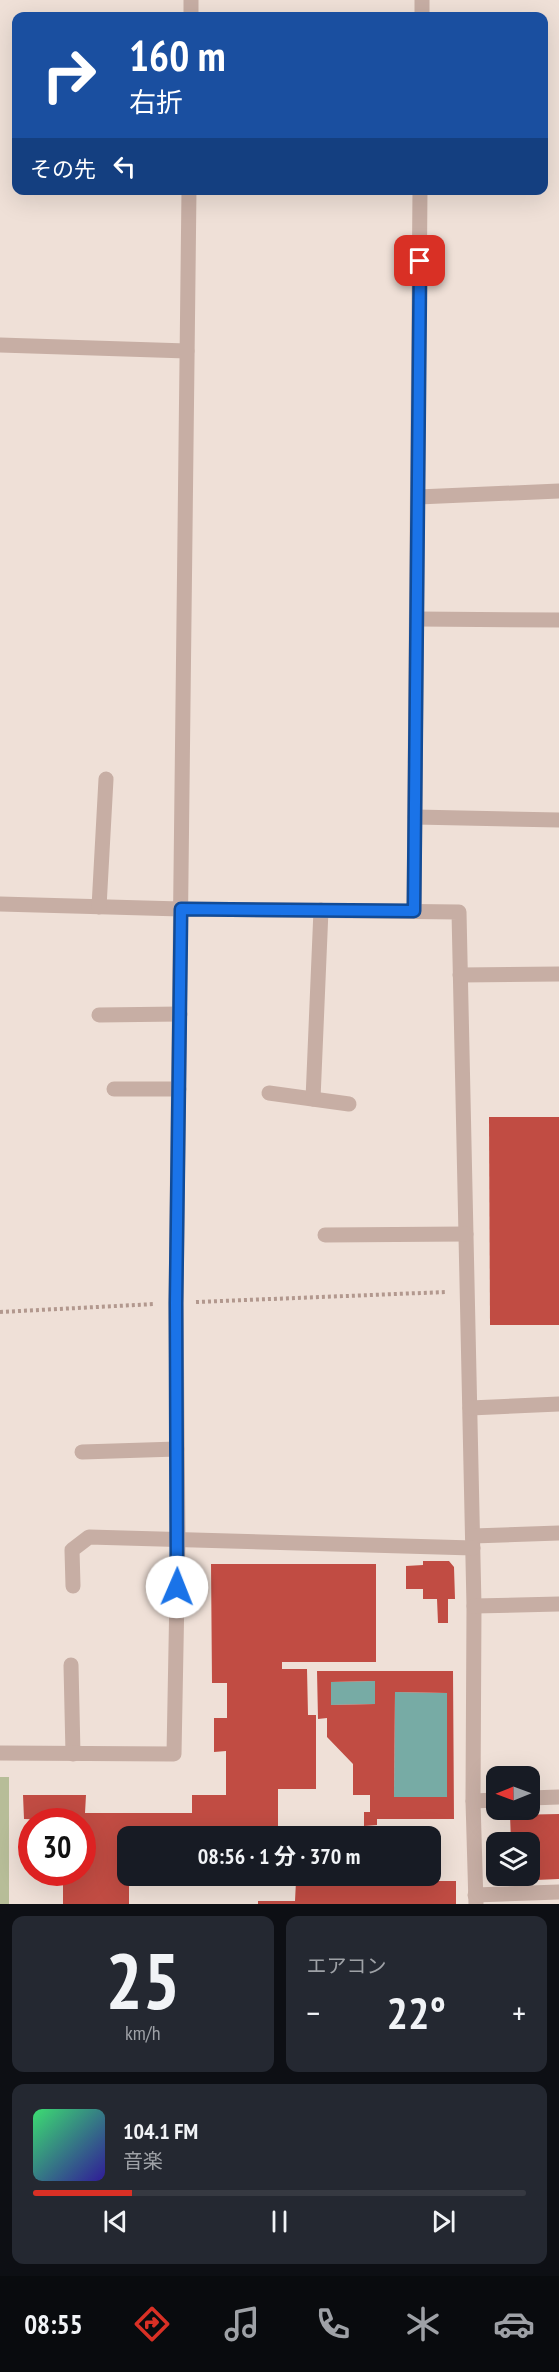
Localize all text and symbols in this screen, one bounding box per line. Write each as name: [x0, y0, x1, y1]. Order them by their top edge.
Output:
text: 160 m: [129, 28, 226, 83]
icon: right: [30, 36, 108, 114]
text: 右折: [129, 85, 183, 119]
icon: left: [108, 150, 141, 183]
text: その先: [30, 155, 96, 183]
pin: [394, 235, 445, 286]
icon: arrive: [403, 244, 436, 277]
position arrow: [145, 1555, 209, 1619]
north arrow: [486, 1766, 540, 1820]
map controls: [486, 1766, 540, 1886]
speed limit sign: 30: [18, 1808, 96, 1886]
button: layers: [486, 1832, 540, 1886]
text: 08:56 · 1 分 · 370 m: [198, 1842, 360, 1870]
text: 25: [105, 1930, 180, 2031]
text: エアコン: [307, 1953, 387, 1979]
text: 22°: [387, 1983, 446, 2041]
text: −: [307, 1991, 320, 2034]
text: +: [512, 1991, 526, 2034]
text: km/h: [125, 2020, 160, 2046]
text: 104.1 FM: [123, 2117, 198, 2145]
text: 音楽: [123, 2148, 163, 2174]
icon: previous: [99, 2205, 132, 2238]
icon: pause: [263, 2205, 296, 2238]
icon: next: [427, 2205, 460, 2238]
icon: directions: [131, 2303, 173, 2345]
icon: music: [221, 2303, 263, 2345]
icon: phone: [312, 2303, 354, 2345]
icon: climate: [402, 2303, 444, 2345]
icon: car: [493, 2303, 535, 2345]
text: 08:55: [24, 2307, 83, 2341]

